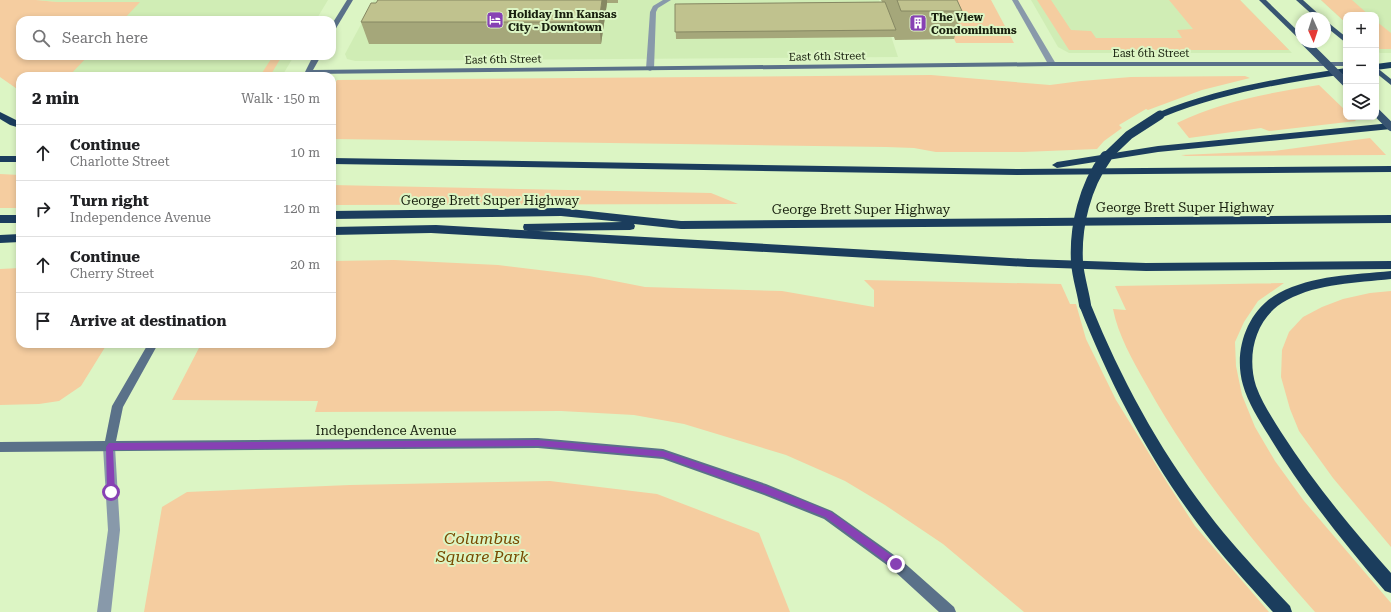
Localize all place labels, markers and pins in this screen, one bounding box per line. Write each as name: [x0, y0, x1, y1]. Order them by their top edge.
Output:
place label: Holiday Inn Kansas City - Downtown: [508, 8, 617, 34]
hotel icon: Holiday Inn Kansas City - Downtown: [485, 10, 505, 30]
place label: The View Condominiums: [931, 11, 1017, 37]
building icon: The View Condominiums: [908, 13, 928, 33]

